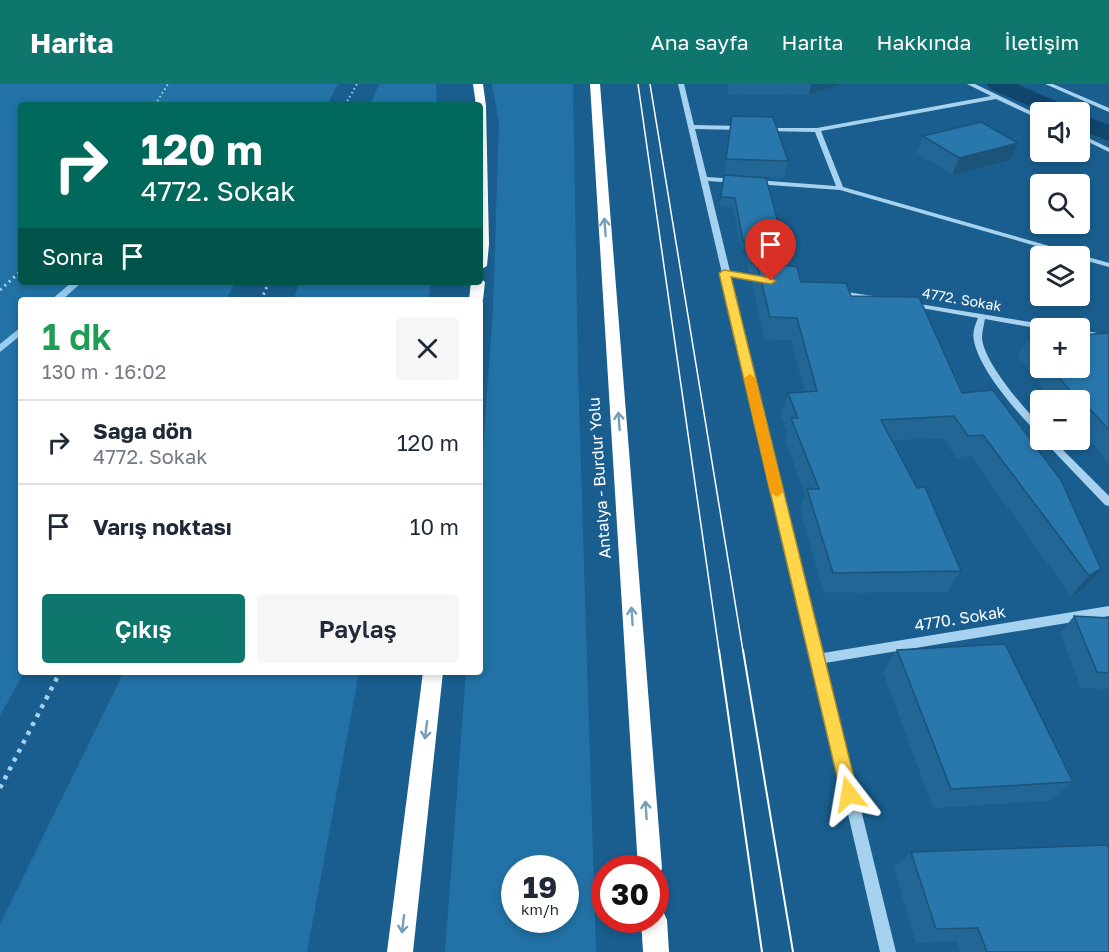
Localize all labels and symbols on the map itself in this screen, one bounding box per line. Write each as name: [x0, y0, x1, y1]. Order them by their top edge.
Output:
one-way arrow: [599, 217, 610, 237]
pin: [745, 219, 796, 281]
street label: 4772. Sokak: [921, 284, 1003, 314]
street label: Antalya - Burdur Yolu: [583, 397, 615, 559]
one-way arrow: [613, 412, 624, 432]
street label: 4770. Sokak: [913, 601, 1007, 635]
one-way arrow: [627, 606, 638, 626]
one-way arrow: [420, 720, 431, 740]
position arrow: [817, 762, 881, 826]
one-way arrow: [640, 801, 651, 821]
speed limit sign: 30: [591, 855, 669, 933]
one-way arrow: [398, 913, 409, 933]

